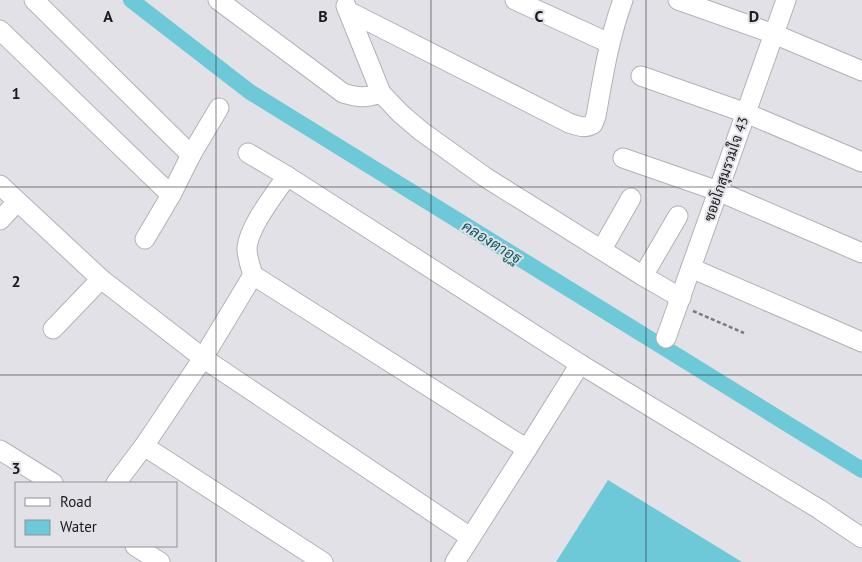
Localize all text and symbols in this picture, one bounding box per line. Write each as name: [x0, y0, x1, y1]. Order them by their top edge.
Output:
text: A: [103, 6, 113, 26]
text: B: [318, 6, 328, 26]
text: C: [535, 6, 544, 26]
text: D: [749, 6, 759, 26]
text: 1: [11, 83, 21, 103]
street label: ซอยโกสุมรวมใจ 43: [700, 114, 753, 224]
water label: คลองตาอูฐ: [458, 216, 526, 269]
text: 2: [11, 271, 21, 291]
text: 3: [11, 458, 21, 478]
legend: [15, 482, 178, 547]
text: Road: [60, 492, 92, 511]
text: Water: [60, 517, 97, 536]

